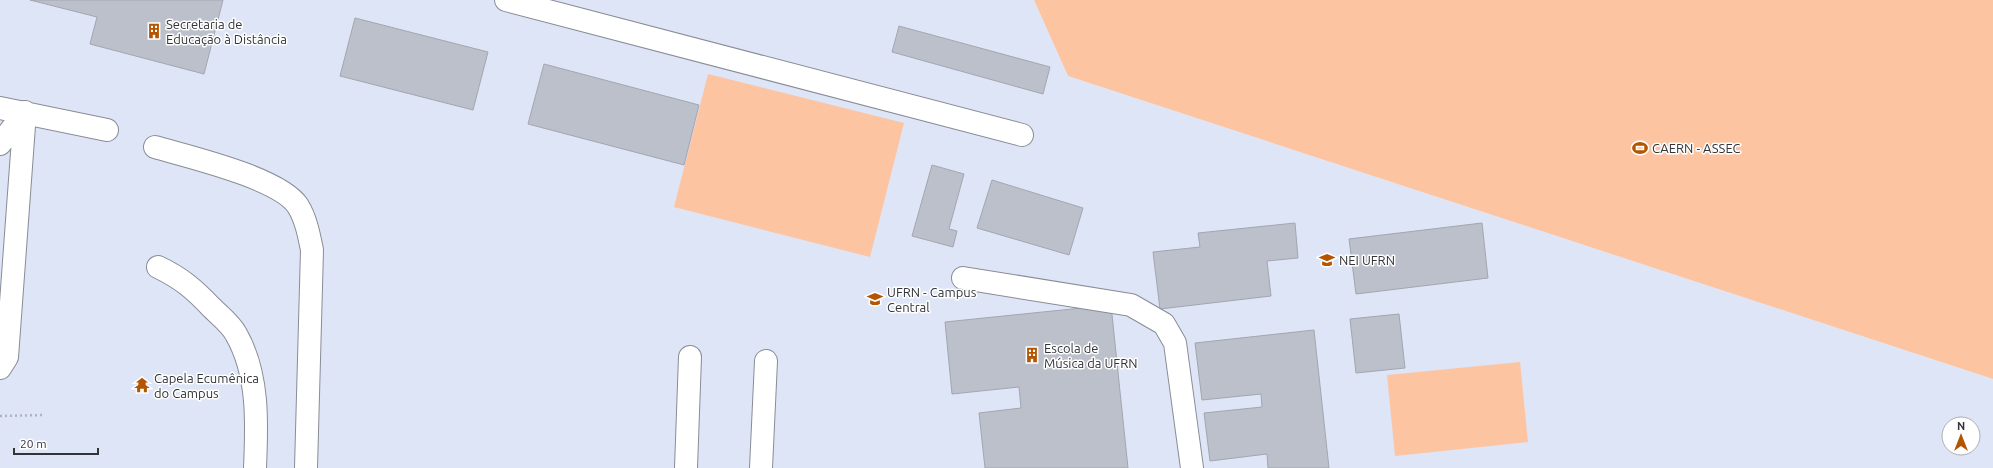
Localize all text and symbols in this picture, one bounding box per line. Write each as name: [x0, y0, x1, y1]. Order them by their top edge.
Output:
place label: Secretaria de Educação à Distância: [166, 17, 287, 46]
building icon: Secretaria de Educação à Distância: [145, 22, 163, 40]
sports icon: CAERN - ASSEC: [1631, 139, 1649, 157]
place label: CAERN - ASSEC: [1652, 141, 1740, 155]
school or university icon: NEI UFRN: [1318, 251, 1336, 269]
place label: NEI UFRN: [1339, 253, 1395, 267]
place label: UFRN - Campus Central: [887, 285, 977, 314]
school or university icon: UFRN - Campus Central: [866, 290, 884, 308]
place label: Escola de Música da UFRN: [1044, 341, 1138, 370]
building icon: Escola de Música da UFRN: [1023, 346, 1041, 364]
place label: Capela Ecumênica do Campus: [154, 371, 259, 400]
temple icon: Capela Ecumênica do Campus: [133, 376, 151, 394]
north arrow: [1941, 416, 1981, 456]
text: N: [1957, 420, 1965, 432]
scale bar: [14, 430, 98, 456]
text: 20 m: [20, 437, 47, 450]

